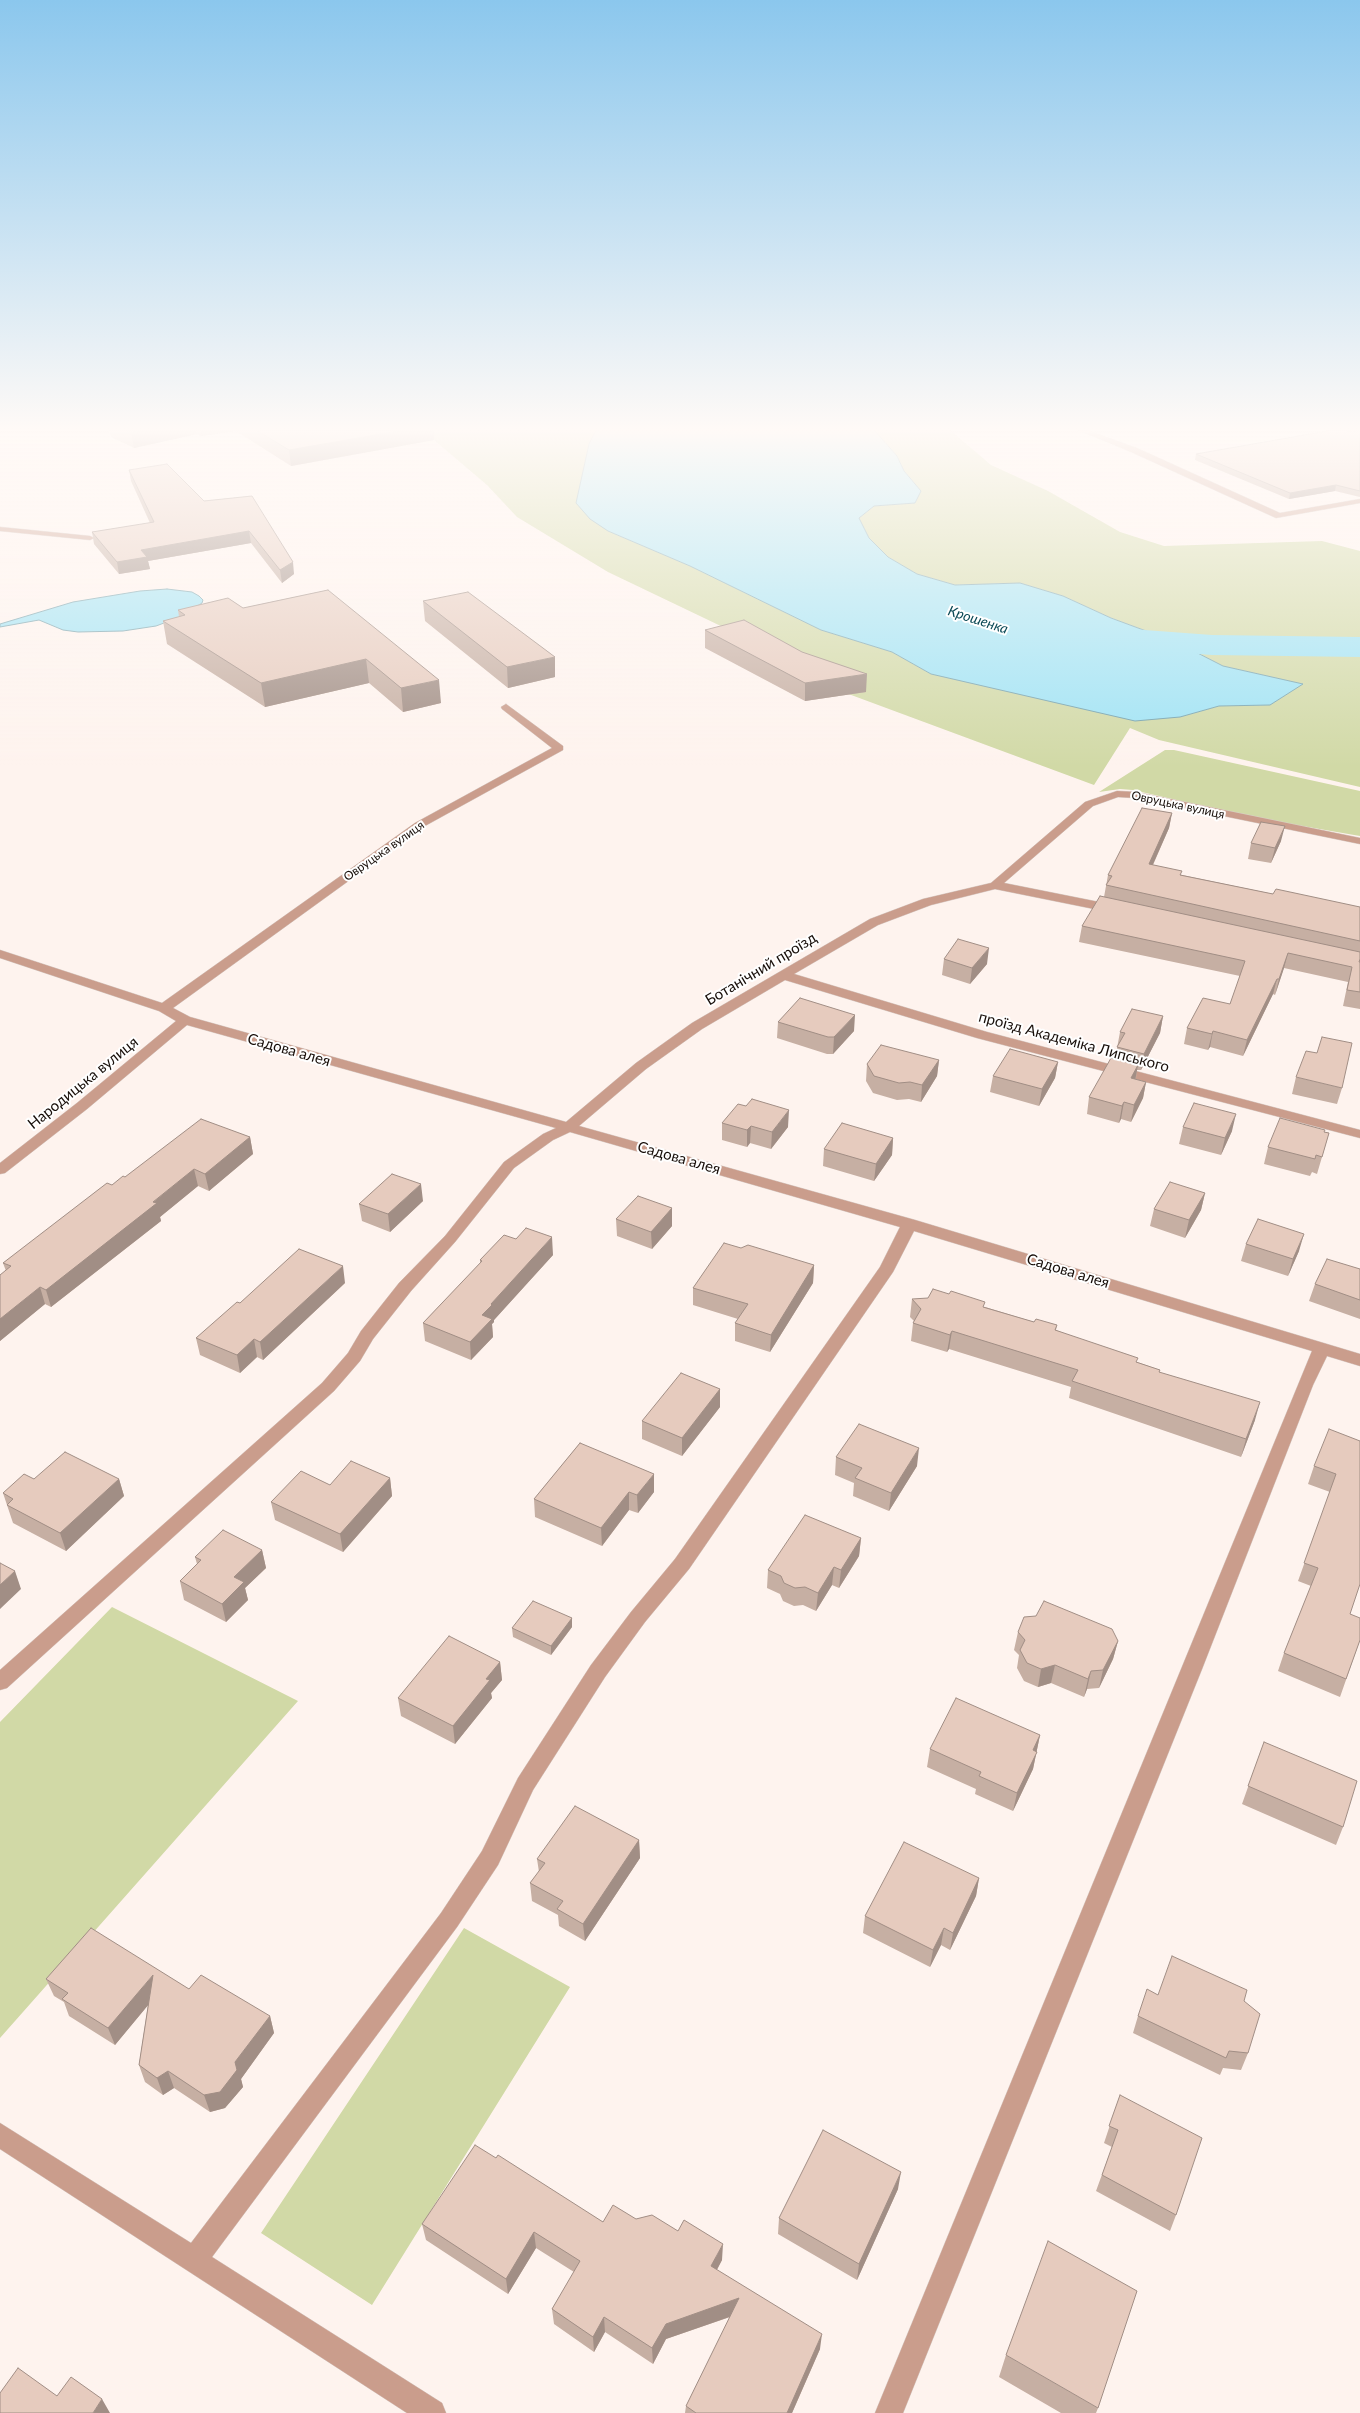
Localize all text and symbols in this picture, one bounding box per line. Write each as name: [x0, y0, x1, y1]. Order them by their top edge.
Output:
water label: Крошенка: [946, 602, 1010, 638]
street label: Овруцька вулиця: [1130, 788, 1226, 822]
street label: Овруцька вулиця: [341, 818, 427, 884]
street label: Ботанічний проїзд: [702, 929, 820, 1009]
street label: проїзд Академіка Липського: [977, 1008, 1171, 1076]
street label: Садова алея: [245, 1030, 333, 1070]
street label: Народицька вулиця: [24, 1033, 142, 1133]
street label: Садова алея: [635, 1138, 723, 1178]
street label: Садова алея: [1025, 1250, 1111, 1292]

